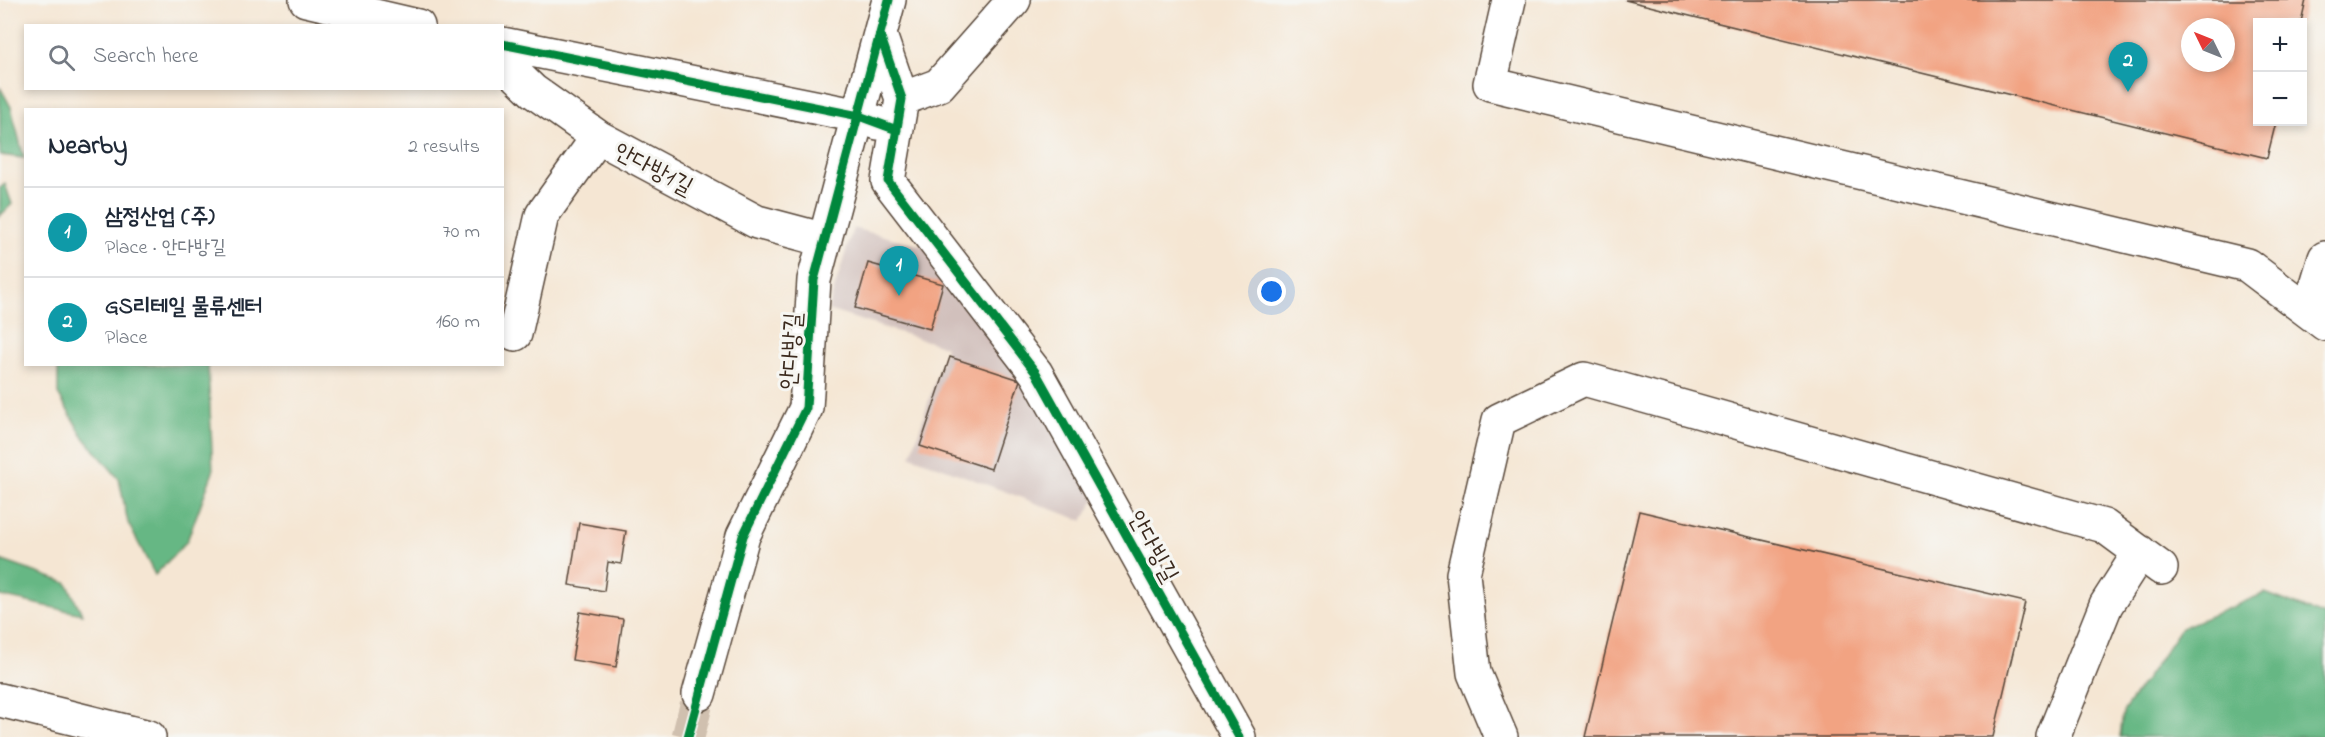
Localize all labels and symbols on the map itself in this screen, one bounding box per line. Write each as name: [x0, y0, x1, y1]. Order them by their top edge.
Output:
north arrow: [2181, 18, 2235, 72]
pin: 2: [2108, 42, 2148, 92]
street label: 안다방1길: [607, 135, 699, 206]
pin: 1: [880, 246, 918, 296]
your location: [1257, 277, 1286, 306]
street label: 안다방길: [772, 311, 813, 391]
street label: 안다빙길: [1118, 505, 1186, 589]

